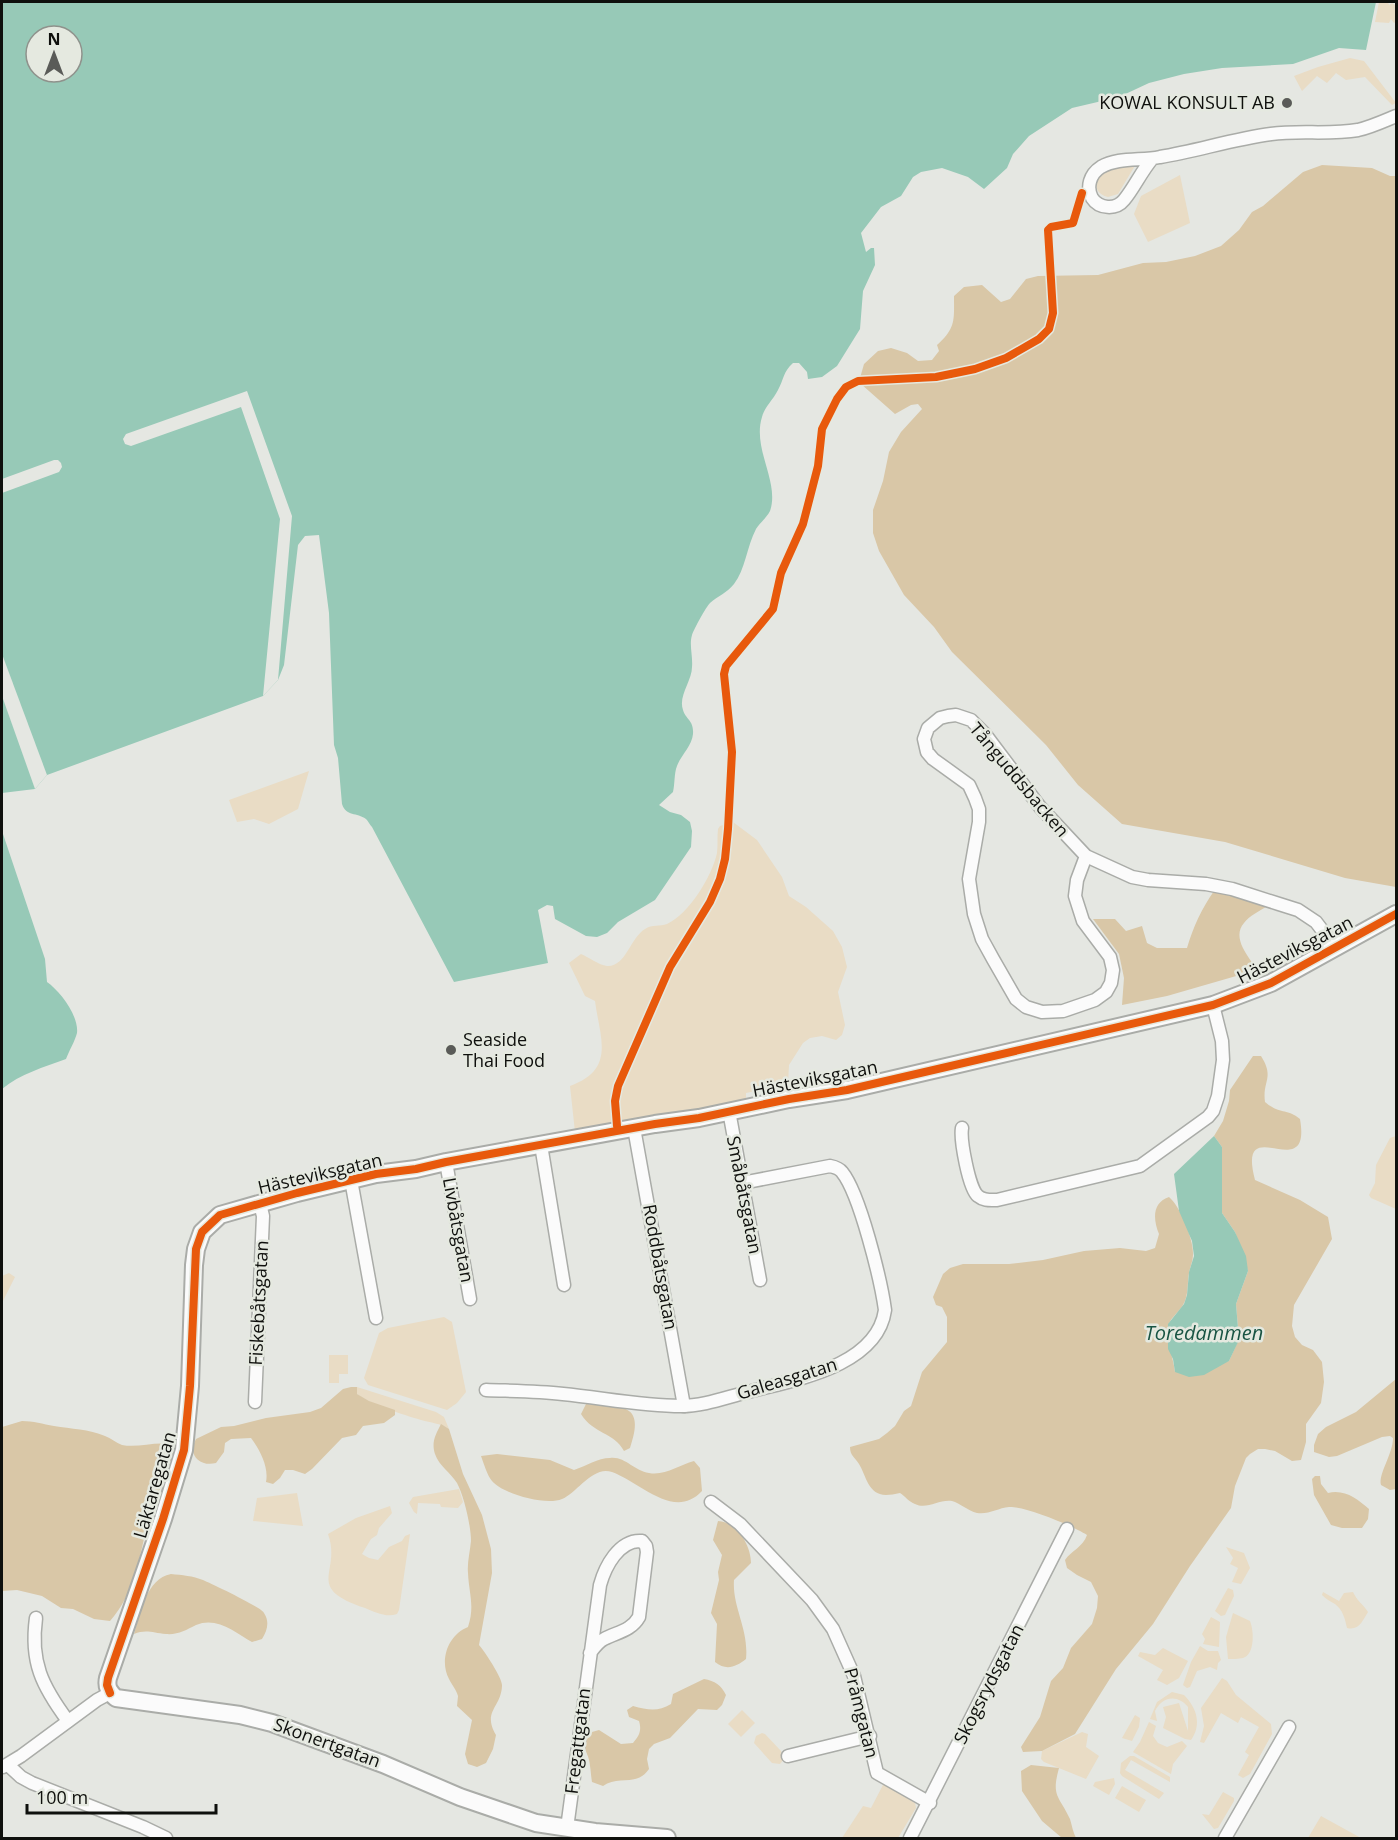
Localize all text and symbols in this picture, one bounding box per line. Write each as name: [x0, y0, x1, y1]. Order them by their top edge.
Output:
north arrow: [24, 24, 84, 84]
text: N: [47, 28, 61, 50]
place label: KOWAL KONSULT AB: [1099, 90, 1275, 114]
marker: KOWAL KONSULT AB: [1280, 96, 1294, 110]
street label: Tånguddsbacken: [965, 717, 1075, 842]
street label: Hästeviksgatan: [1232, 910, 1357, 989]
place label: Seaside Thai Food: [463, 1027, 545, 1072]
marker: Seaside Thai Food: [444, 1043, 458, 1057]
street label: Hästeviksgatan: [750, 1054, 880, 1102]
street label: Småbåtsgatan: [722, 1134, 768, 1256]
street label: Hästeviksgatan: [255, 1147, 384, 1199]
street label: Livbåtsgatan: [438, 1175, 480, 1284]
street label: Roddbåtsgatan: [638, 1202, 684, 1332]
street label: Fiskebåtsgatan: [243, 1240, 273, 1366]
water label: Toredammen: [1145, 1319, 1263, 1346]
street label: Galeasgatan: [734, 1351, 840, 1405]
street label: Läktaregatan: [127, 1429, 181, 1541]
street label: Skogsrydsgatan: [948, 1619, 1029, 1748]
street label: Pråmgatan: [839, 1665, 885, 1760]
street label: Fregattgatan: [559, 1687, 595, 1795]
street label: Skonertgatan: [270, 1712, 384, 1773]
scale bar: [27, 1777, 216, 1815]
text: 100 m: [36, 1785, 88, 1809]

